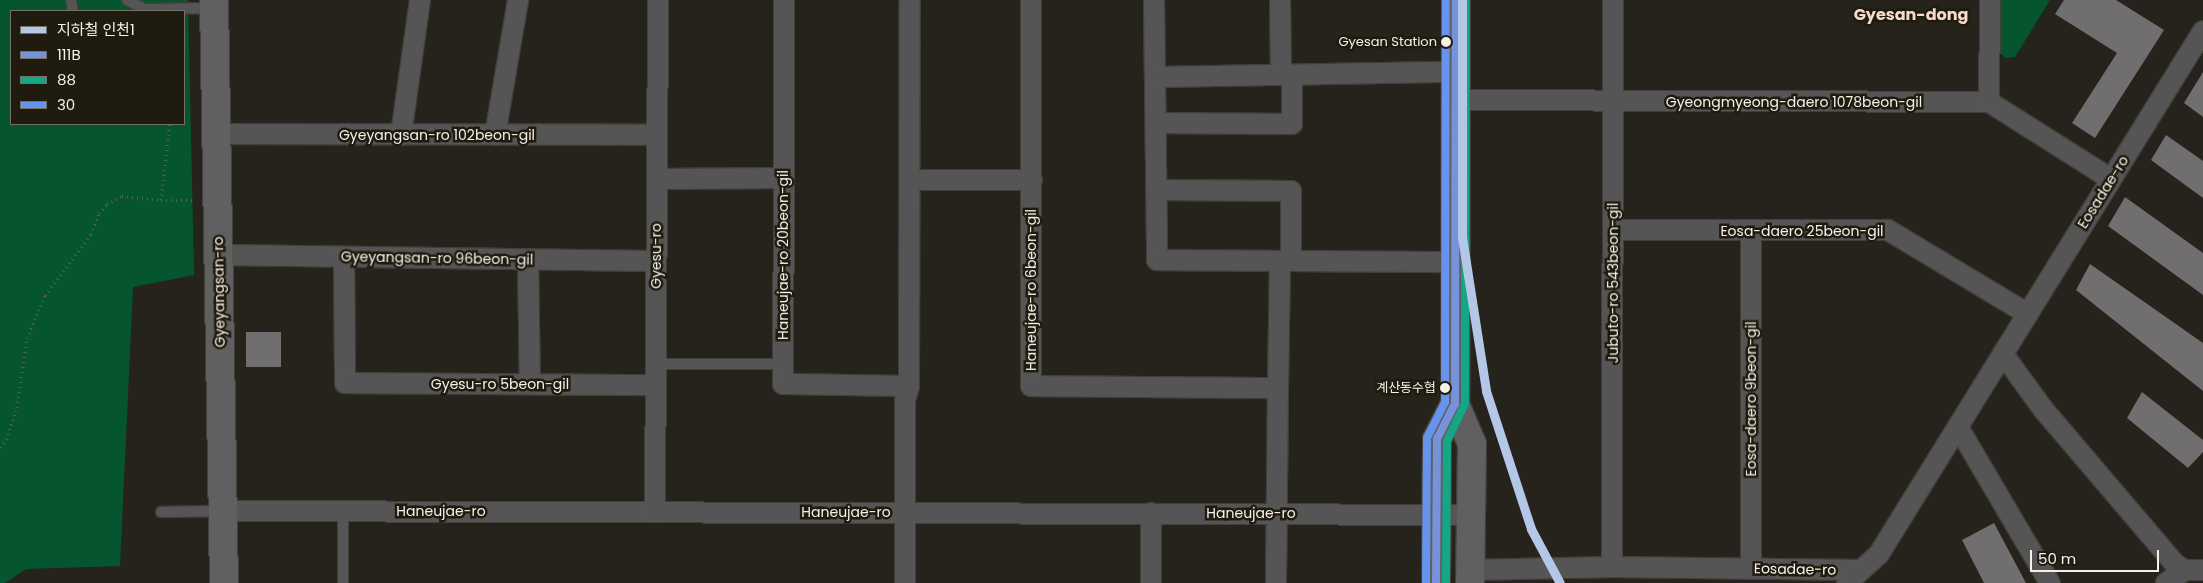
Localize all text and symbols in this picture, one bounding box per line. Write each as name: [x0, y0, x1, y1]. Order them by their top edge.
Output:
district label: Gyesan-dong: [1854, 5, 1968, 25]
legend: [10, 10, 185, 125]
text: 지하철 인천1: [57, 19, 135, 40]
place label: Gyesan Station: [1338, 34, 1437, 50]
marker: Gyesan Station: [1441, 37, 1451, 47]
text: 111B: [57, 44, 81, 65]
text: 88: [57, 69, 76, 90]
text: 30: [57, 94, 75, 115]
street label: Gyeongmyeong-daero 1078beon-gil: [1666, 94, 1922, 110]
street label: Gyeyangsan-ro 102beon-gil: [339, 127, 535, 143]
street label: Eosadae-ro: [2074, 153, 2132, 231]
street label: Haneujae-ro 20beon-gil: [775, 170, 791, 340]
street label: Jubuto-ro 543beon-gil: [1605, 203, 1621, 363]
street label: Haneujae-ro 6beon-gil: [1023, 209, 1039, 371]
street label: Gyesu-ro: [648, 223, 664, 289]
street label: Eosa-daero 25beon-gil: [1720, 223, 1884, 239]
street label: Gyeyangsan-ro: [210, 236, 228, 348]
street label: Gyeyangsan-ro 96beon-gil: [341, 248, 533, 268]
street label: Eosa-daero 9beon-gil: [1743, 321, 1759, 477]
street label: Gyesu-ro 5beon-gil: [431, 376, 569, 392]
place label: 계산동수협: [1376, 380, 1436, 396]
marker: 계산동수협: [1440, 383, 1450, 393]
street label: Haneujae-ro: [396, 503, 486, 519]
street label: Haneujae-ro: [801, 504, 891, 520]
street label: Haneujae-ro: [1206, 505, 1296, 521]
scale bar: [2033, 540, 2162, 572]
text: 50 m: [2038, 548, 2076, 569]
street label: Eosadae-ro: [1754, 560, 1836, 578]

